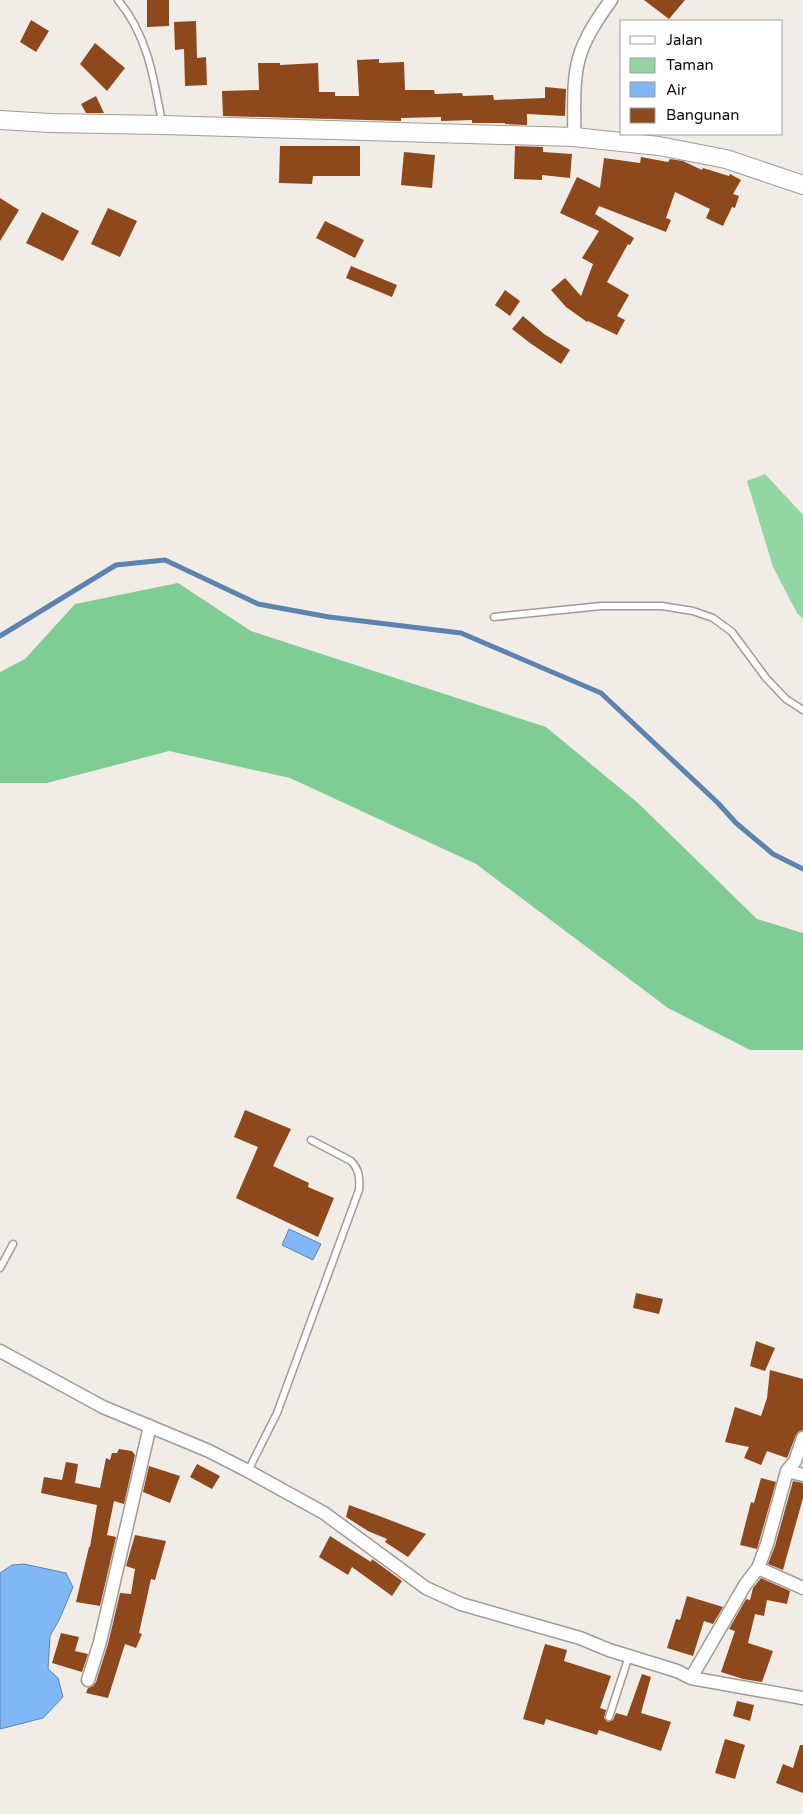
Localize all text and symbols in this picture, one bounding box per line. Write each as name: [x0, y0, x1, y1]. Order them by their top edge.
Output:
legend: [620, 20, 783, 135]
text: Jalan: [666, 31, 703, 49]
text: Taman: [666, 56, 714, 74]
text: Air: [666, 81, 687, 99]
text: Bangunan: [666, 106, 739, 124]

